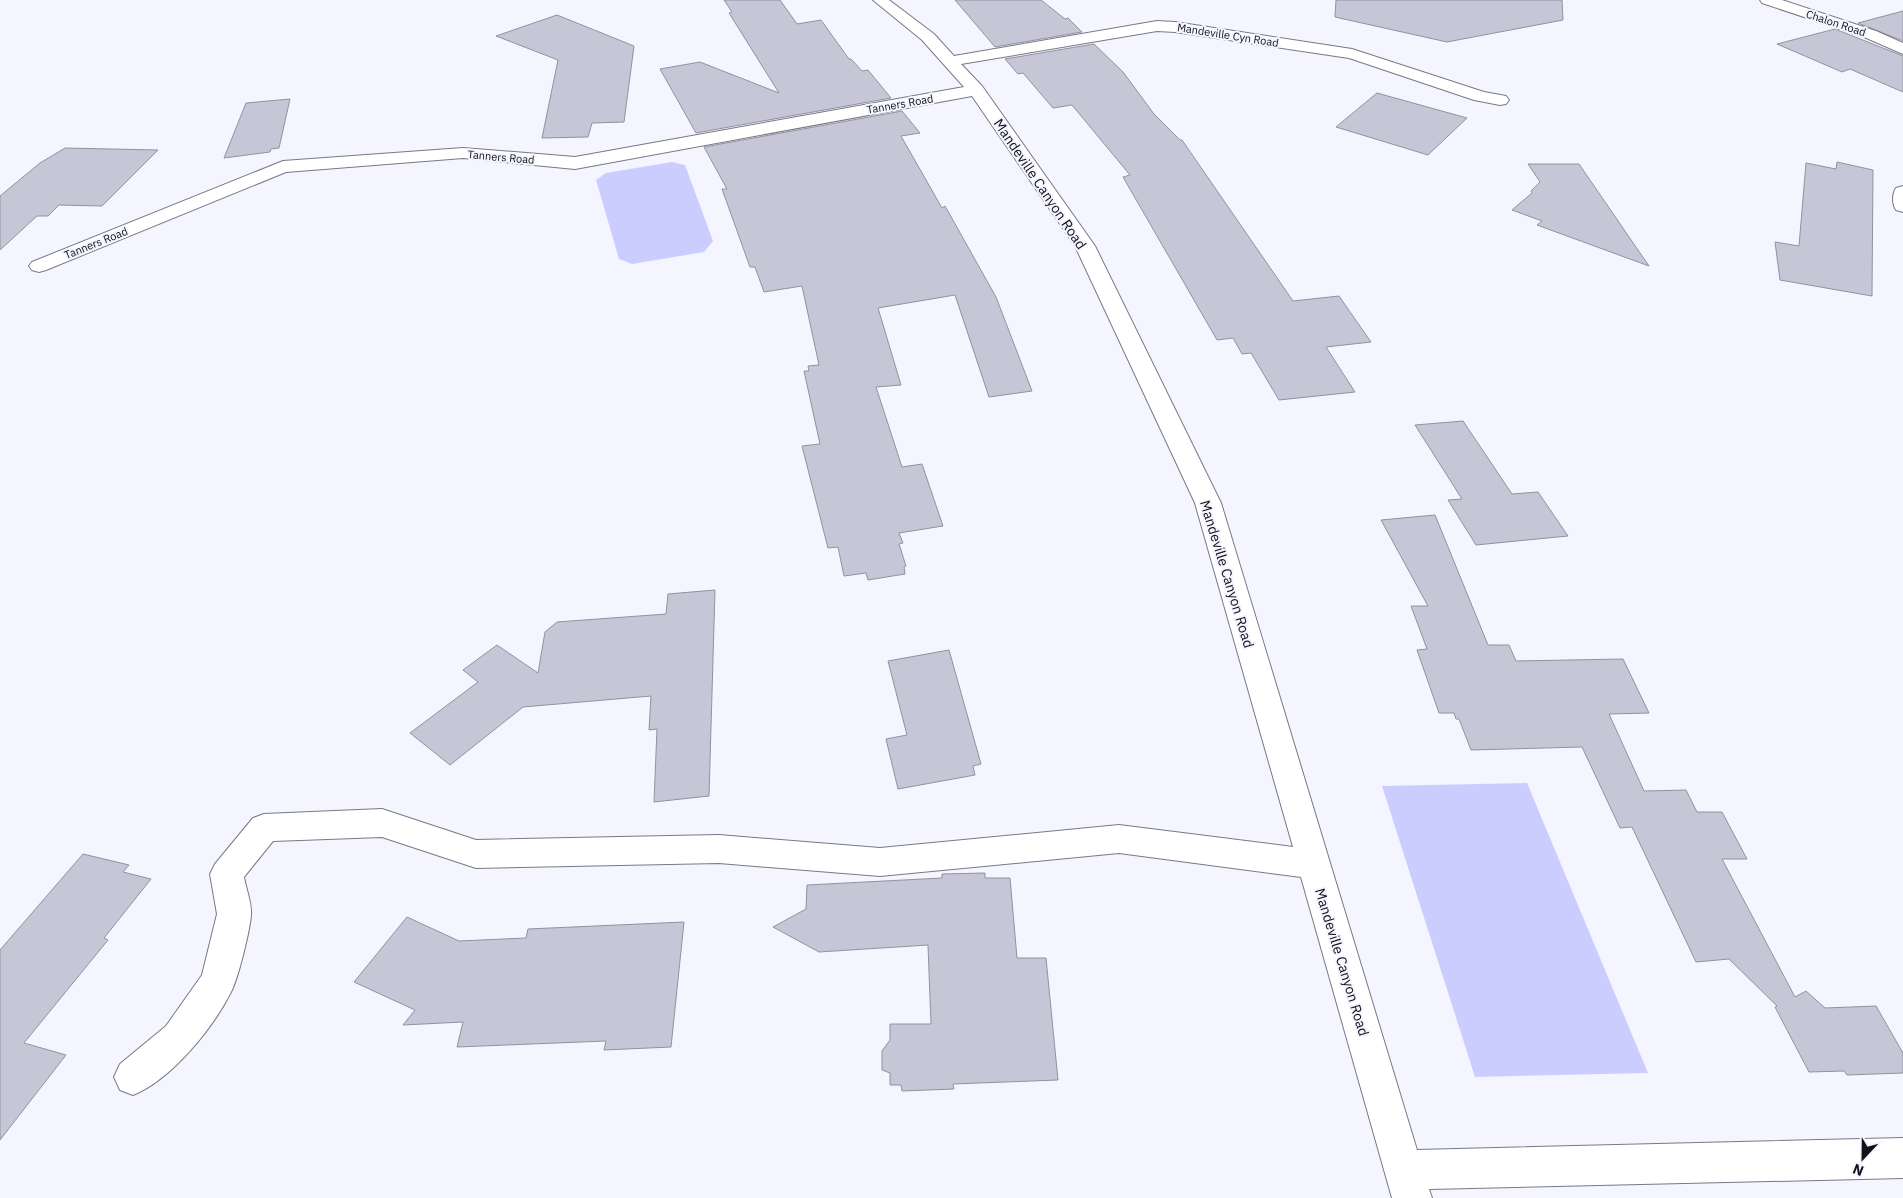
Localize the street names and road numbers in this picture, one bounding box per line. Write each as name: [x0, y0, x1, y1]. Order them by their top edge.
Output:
street label: Chalon Road: [1804, 7, 1868, 39]
street label: Mandeville Cyn Road: [1176, 20, 1280, 50]
street label: Tanners Road: [866, 91, 934, 117]
street label: Mandeville Canyon Road: [990, 115, 1090, 253]
street label: Tanners Road: [467, 147, 535, 167]
street label: Tanners Road: [62, 224, 130, 262]
street label: Mandeville Canyon Road: [1196, 498, 1258, 650]
street label: Mandeville Canyon Road: [1311, 886, 1373, 1038]

